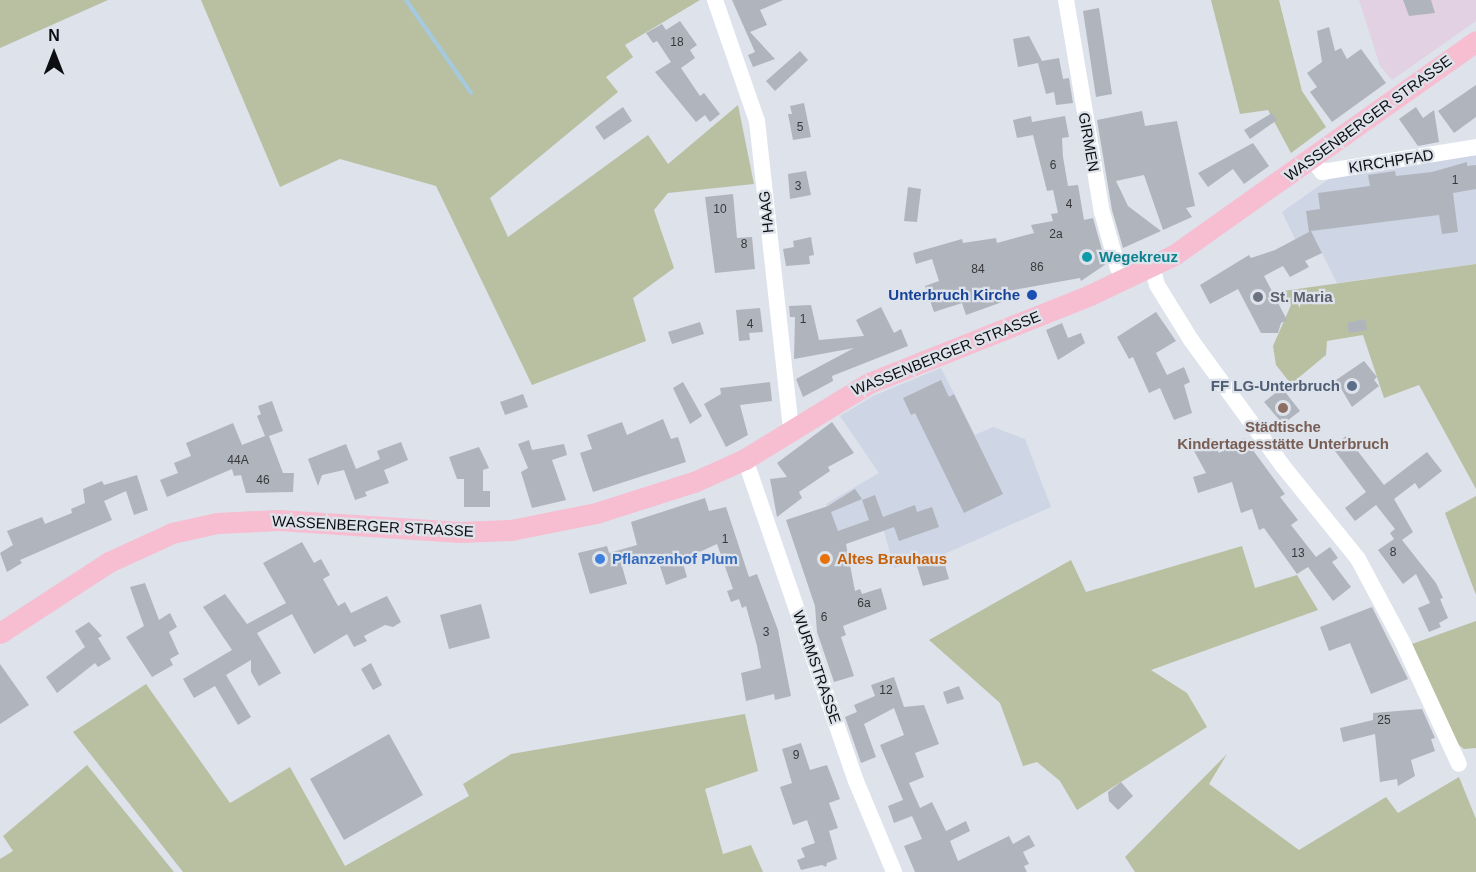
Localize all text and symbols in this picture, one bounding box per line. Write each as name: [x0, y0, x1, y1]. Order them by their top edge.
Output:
north arrow: [24, 24, 84, 84]
text: N: [48, 27, 60, 44]
house number: 18: [670, 36, 684, 50]
street label: WASSENBERGER STRASSE: [1281, 51, 1455, 185]
street label: GIRMEN: [1075, 111, 1103, 173]
house number: 5: [797, 121, 803, 135]
street label: KIRCHPFAD: [1347, 145, 1435, 177]
house number: 6: [1050, 159, 1056, 173]
house number: 1: [1452, 174, 1458, 188]
house number: 3: [795, 180, 801, 194]
street label: HAAG: [755, 190, 777, 234]
house number: 4: [1066, 198, 1072, 212]
house number: 10: [713, 203, 727, 217]
house number: 2a: [1049, 228, 1063, 242]
house number: 8: [741, 238, 747, 252]
place label: Wegekreuz: [1099, 248, 1178, 266]
marker: Wegekreuz: [1080, 250, 1094, 264]
house number: 86: [1030, 261, 1044, 275]
house number: 84: [971, 263, 985, 277]
place label: Unterbruch Kirche: [888, 286, 1020, 304]
marker: Unterbruch Kirche: [1025, 288, 1039, 302]
place label: St. Maria: [1270, 288, 1333, 306]
marker: St. Maria: [1251, 290, 1265, 304]
street label: WASSENBERGER STRASSE: [849, 307, 1043, 399]
house number: 1: [800, 313, 806, 327]
house number: 4: [747, 318, 753, 332]
place label: FF LG-Unterbruch: [1211, 377, 1340, 395]
marker: FF LG-Unterbruch: [1345, 379, 1359, 393]
marker: Städtische Kindertagesstätte Unterbruch: [1276, 401, 1290, 415]
place label: Städtische Kindertagesstätte Unterbruch: [1177, 417, 1389, 452]
house number: 44A: [227, 454, 249, 468]
house number: 46: [256, 474, 270, 488]
street label: WASSENBERGER STRASSE: [272, 512, 474, 540]
house number: 1: [722, 533, 728, 547]
house number: 8: [1390, 546, 1396, 560]
house number: 13: [1291, 547, 1305, 561]
place label: Pflanzenhof Plum: [612, 550, 738, 568]
place label: Altes Brauhaus: [837, 550, 947, 568]
marker: Pflanzenhof Plum: [593, 552, 607, 566]
marker: Altes Brauhaus: [818, 552, 832, 566]
house number: 6a: [857, 597, 871, 611]
street label: WURMSTRASSE: [789, 608, 845, 726]
house number: 6: [821, 611, 827, 625]
house number: 3: [763, 626, 769, 640]
house number: 12: [879, 684, 893, 698]
house number: 25: [1377, 714, 1391, 728]
house number: 9: [793, 749, 799, 763]

